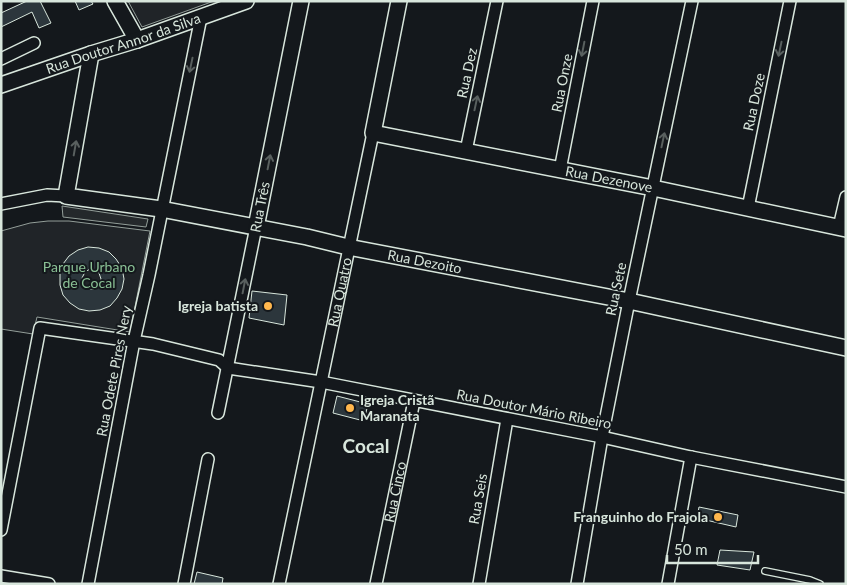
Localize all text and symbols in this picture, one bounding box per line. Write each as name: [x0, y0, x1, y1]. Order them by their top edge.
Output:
street label: Rua Doutor Annor da Silva: [43, 9, 203, 77]
one-way arrow: [578, 41, 588, 57]
one-way arrow: [775, 41, 785, 57]
street label: Rua Dez: [453, 46, 480, 100]
street label: Rua Onze: [548, 52, 576, 114]
one-way arrow: [186, 56, 195, 72]
street label: Rua Doze: [739, 71, 768, 132]
one-way arrow: [472, 95, 481, 111]
one-way arrow: [659, 133, 668, 149]
one-way arrow: [70, 140, 80, 156]
one-way arrow: [265, 155, 274, 171]
street label: Rua Dezenove: [564, 162, 654, 196]
street label: Rua Três: [246, 180, 273, 234]
street label: Rua Dezoito: [386, 246, 463, 277]
street label: Rua Quatro: [324, 256, 355, 328]
park label: Parque Urbano de Cocal: [43, 258, 135, 291]
street label: Rua Sete: [602, 261, 629, 317]
one-way arrow: [240, 278, 250, 294]
place label: Igreja batista: [178, 297, 258, 314]
marker: Igreja batista: [262, 300, 274, 312]
street label: Rua Odete Pires Nery: [92, 303, 135, 438]
street label: Rua Doutor Mário Ribeiro: [455, 385, 613, 432]
place label: Igreja Cristã Maranata: [360, 391, 434, 424]
marker: Igreja Cristã Maranata: [344, 402, 356, 414]
district label: Cocal: [343, 434, 389, 457]
street label: Rua Cinco: [380, 460, 409, 524]
street label: Rua Seis: [465, 472, 490, 526]
place label: Franguinho do Frajola: [573, 508, 708, 525]
marker: Franguinho do Frajola: [712, 511, 724, 523]
scale bar: [667, 532, 758, 564]
text: 50 m: [674, 540, 708, 558]

